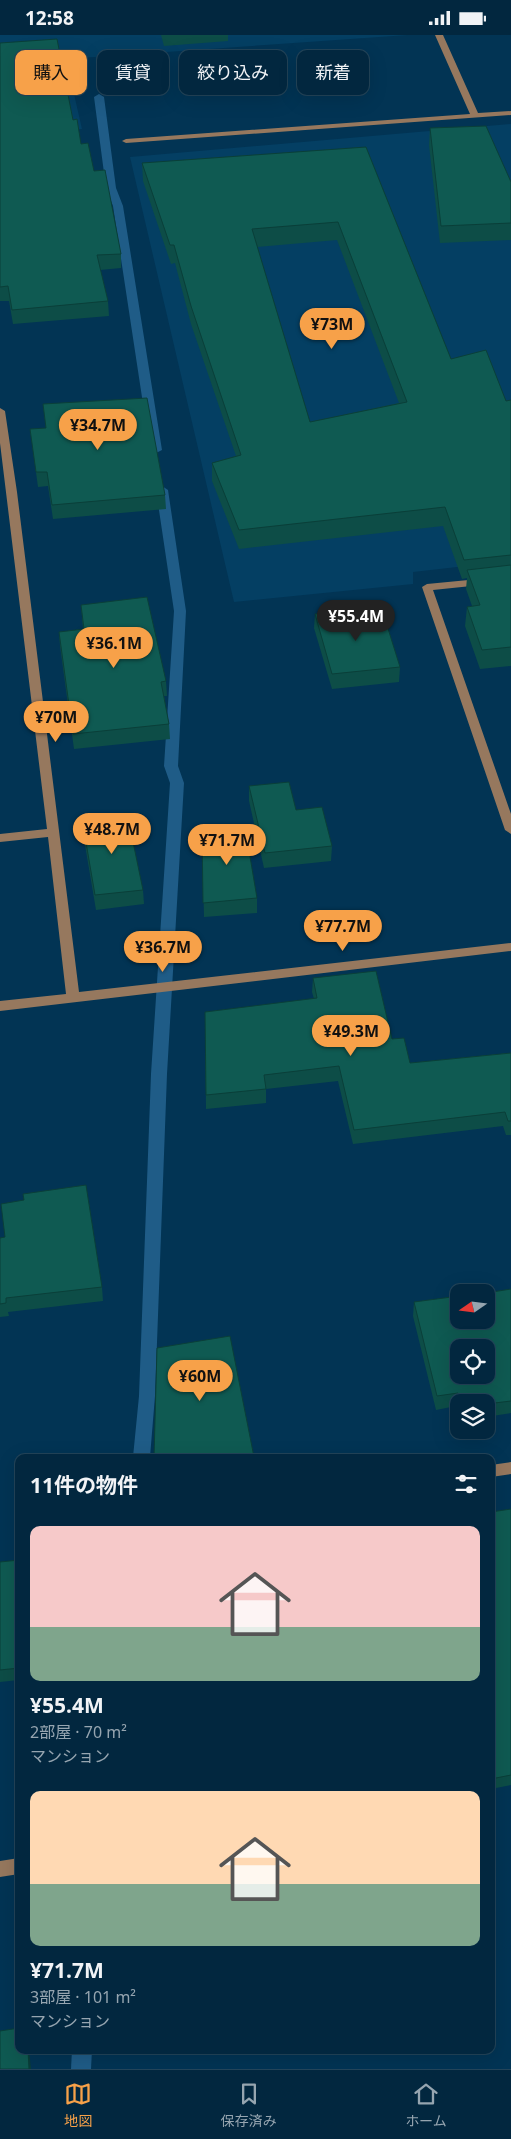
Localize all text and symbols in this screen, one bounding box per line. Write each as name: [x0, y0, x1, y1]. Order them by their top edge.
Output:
text: 12:58: [25, 5, 74, 31]
chip: 購入: [15, 50, 87, 95]
chip: 賃貸: [97, 50, 169, 95]
chip: 絞り込み: [179, 50, 287, 95]
chip: 新着: [297, 50, 369, 95]
pin: ¥73M: [302, 307, 362, 350]
text: ¥73M: [311, 313, 353, 335]
pin: ¥34.7M: [57, 409, 139, 451]
text: ¥34.7M: [70, 414, 126, 436]
pin: ¥55.4M: [315, 599, 397, 642]
text: ¥55.4M: [328, 605, 384, 627]
pin: ¥36.1M: [73, 627, 155, 669]
text: ¥36.1M: [86, 632, 142, 654]
pin: ¥70M: [26, 701, 86, 743]
text: ¥70M: [35, 706, 77, 728]
pin: ¥48.7M: [71, 813, 153, 855]
text: ¥48.7M: [84, 818, 140, 840]
pin: ¥71.7M: [186, 823, 268, 866]
text: ¥71.7M: [199, 829, 255, 851]
pin: ¥77.7M: [302, 909, 384, 952]
text: ¥77.7M: [315, 915, 371, 937]
pin: ¥36.7M: [122, 931, 204, 973]
text: ¥36.7M: [135, 936, 191, 958]
pin: ¥49.3M: [310, 1015, 392, 1057]
text: ¥49.3M: [323, 1020, 379, 1042]
north arrow: [450, 1284, 495, 1329]
map controls: [450, 1284, 495, 1439]
button: locate: [450, 1339, 495, 1384]
pin: ¥60M: [170, 1359, 230, 1402]
text: ¥60M: [179, 1365, 221, 1387]
button: layers: [450, 1394, 495, 1439]
icon: filters: [452, 1470, 480, 1498]
text: 11件の物件: [30, 1471, 138, 1499]
icon: home: [210, 1559, 300, 1649]
text: ¥55.4M: [30, 1691, 104, 1719]
text: 2部屋 · 70 m²: [30, 1721, 127, 1743]
text: マンション: [30, 1745, 110, 1767]
icon: home: [210, 1824, 300, 1914]
text: ¥71.7M: [30, 1956, 104, 1984]
text: 3部屋 · 101 m²: [30, 1986, 136, 2008]
text: マンション: [30, 2010, 110, 2032]
tab: 地図: [64, 2080, 92, 2130]
tab: 保存済み: [221, 2080, 277, 2130]
tab: ホーム: [405, 2080, 447, 2130]

